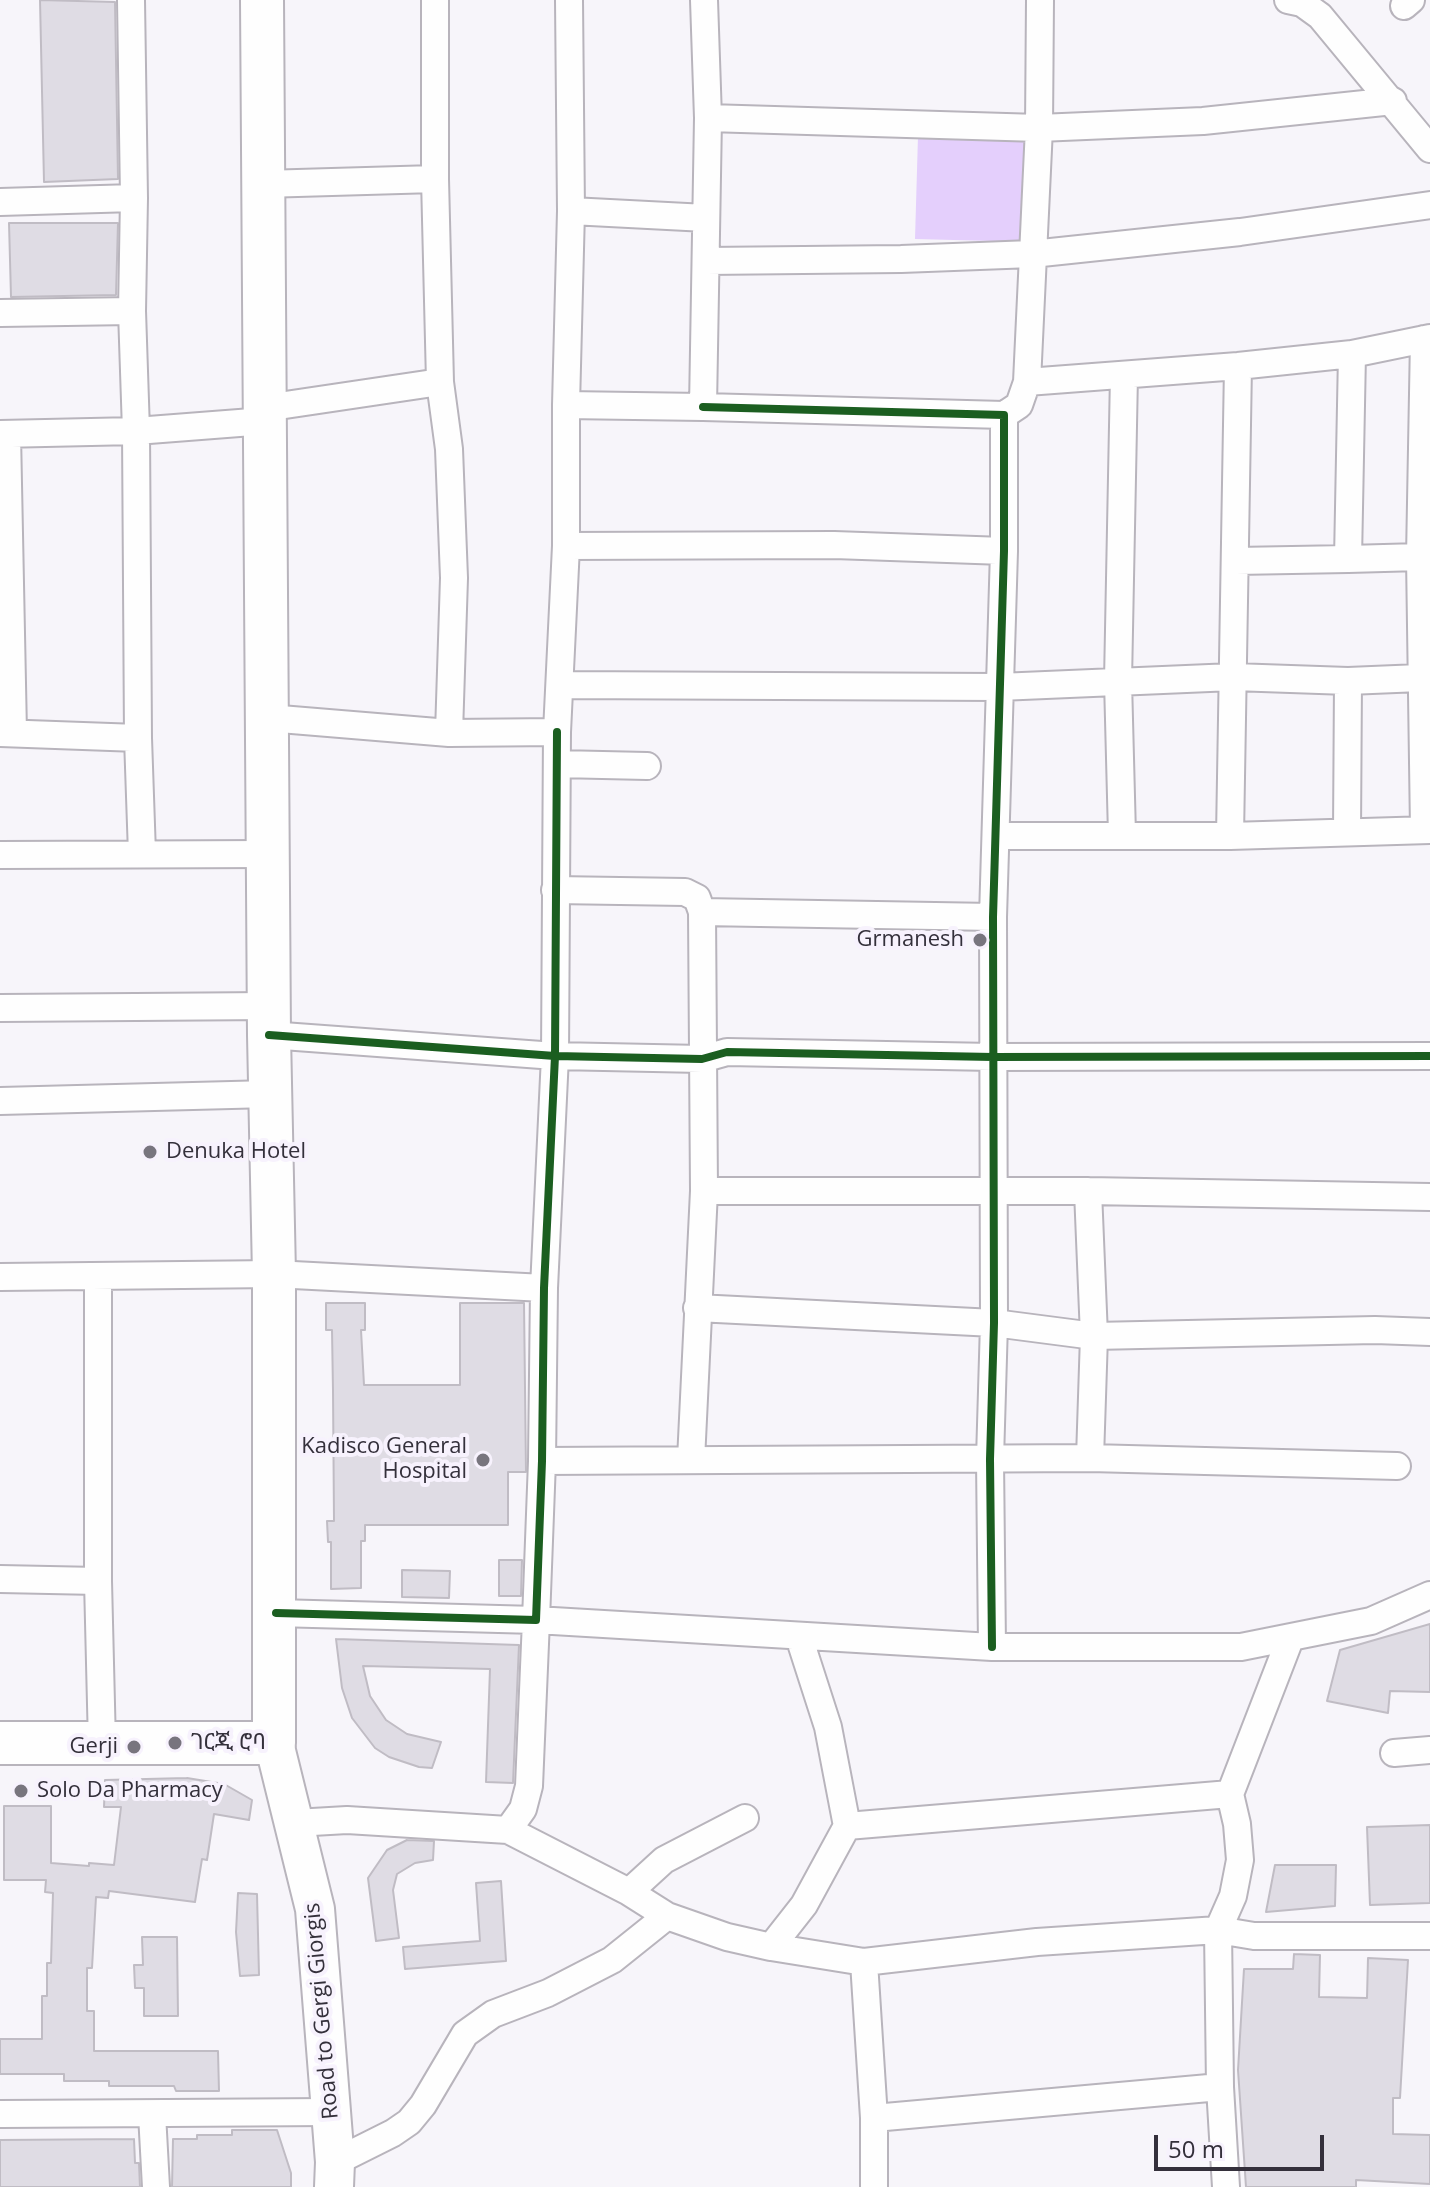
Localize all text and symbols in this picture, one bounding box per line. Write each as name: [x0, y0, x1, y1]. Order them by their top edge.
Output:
place label: Grmanesh: [857, 927, 964, 953]
marker: Grmanesh: [971, 931, 989, 949]
place label: Denuka Hotel: [166, 1139, 306, 1165]
marker: Denuka Hotel: [141, 1143, 159, 1161]
place label: Kadisco General Hospital: [301, 1434, 467, 1486]
marker: Kadisco General Hospital: [474, 1451, 492, 1469]
place label: ገርጂ ሮባ: [191, 1730, 266, 1756]
place label: Gerji: [70, 1734, 118, 1760]
marker: ገርጂ ሮባ: [166, 1734, 184, 1752]
marker: Gerji: [125, 1738, 143, 1756]
place label: Solo Da Pharmacy: [37, 1778, 223, 1804]
marker: Solo Da Pharmacy: [12, 1782, 30, 1800]
street label: Road to Gergi Giorgis: [299, 1902, 345, 2120]
scale bar: [1158, 2119, 1328, 2169]
text: 50 m: [1168, 2132, 1224, 2165]

